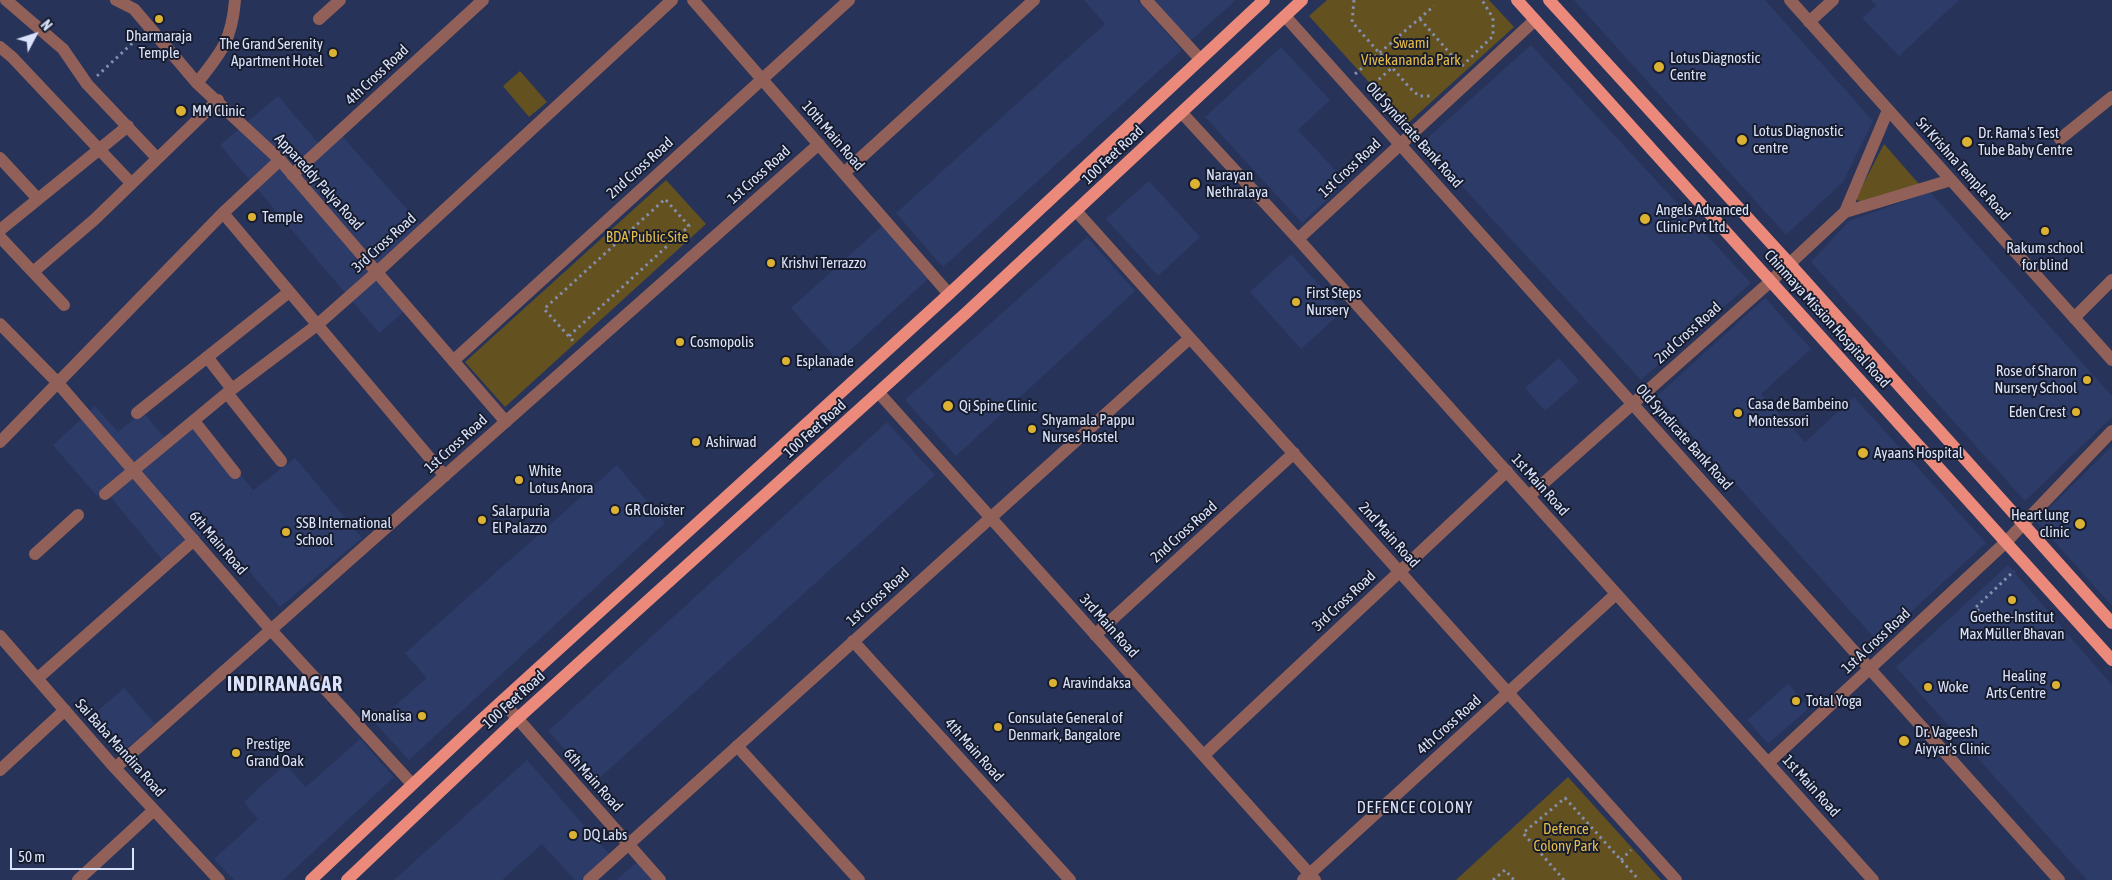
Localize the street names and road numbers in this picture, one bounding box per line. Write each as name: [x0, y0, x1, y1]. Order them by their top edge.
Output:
street label: 4th Cross Road: [342, 41, 412, 109]
street label: Old Syndicate Bank Road: [1362, 78, 1466, 192]
street label: 10th Main Road: [798, 98, 868, 174]
street label: Sri Krishna Temple Road: [1912, 114, 2014, 224]
street label: 100 Feet Road: [1079, 122, 1147, 188]
street label: Appareddy Palya Road: [271, 130, 367, 234]
street label: 2nd Cross Road: [603, 134, 677, 202]
street label: 1st Cross Road: [1315, 135, 1385, 201]
street label: 1st Cross Road: [724, 142, 794, 208]
street label: 3rd Cross Road: [348, 209, 420, 277]
street label: Chinmaya Mission Hospital Road: [1760, 246, 1894, 392]
street label: 2nd Cross Road: [1651, 299, 1725, 367]
street label: Old Syndicate Bank Road: [1632, 380, 1736, 494]
street label: 100 Feet Road: [780, 396, 850, 462]
street label: 1st Cross Road: [421, 411, 491, 477]
street label: 1st Main Road: [1507, 450, 1573, 520]
street label: 2nd Cross Road: [1147, 498, 1221, 566]
street label: 2nd Main Road: [1355, 499, 1423, 571]
street label: 6th Main Road: [185, 507, 251, 579]
street label: 1st Cross Road: [843, 564, 913, 630]
street label: 3rd Cross Road: [1309, 567, 1379, 635]
street label: 3rd Main Road: [1076, 591, 1142, 661]
street label: 1st A Cross Road: [1838, 605, 1914, 677]
street label: 100 Feet Road: [479, 667, 549, 733]
street label: 4th Cross Road: [1413, 691, 1485, 759]
street label: Sai Baba Mandira Road: [71, 695, 169, 801]
street label: 4th Main Road: [941, 715, 1007, 785]
street label: 6th Main Road: [560, 745, 626, 815]
street label: 1st Main Road: [1778, 751, 1844, 821]

